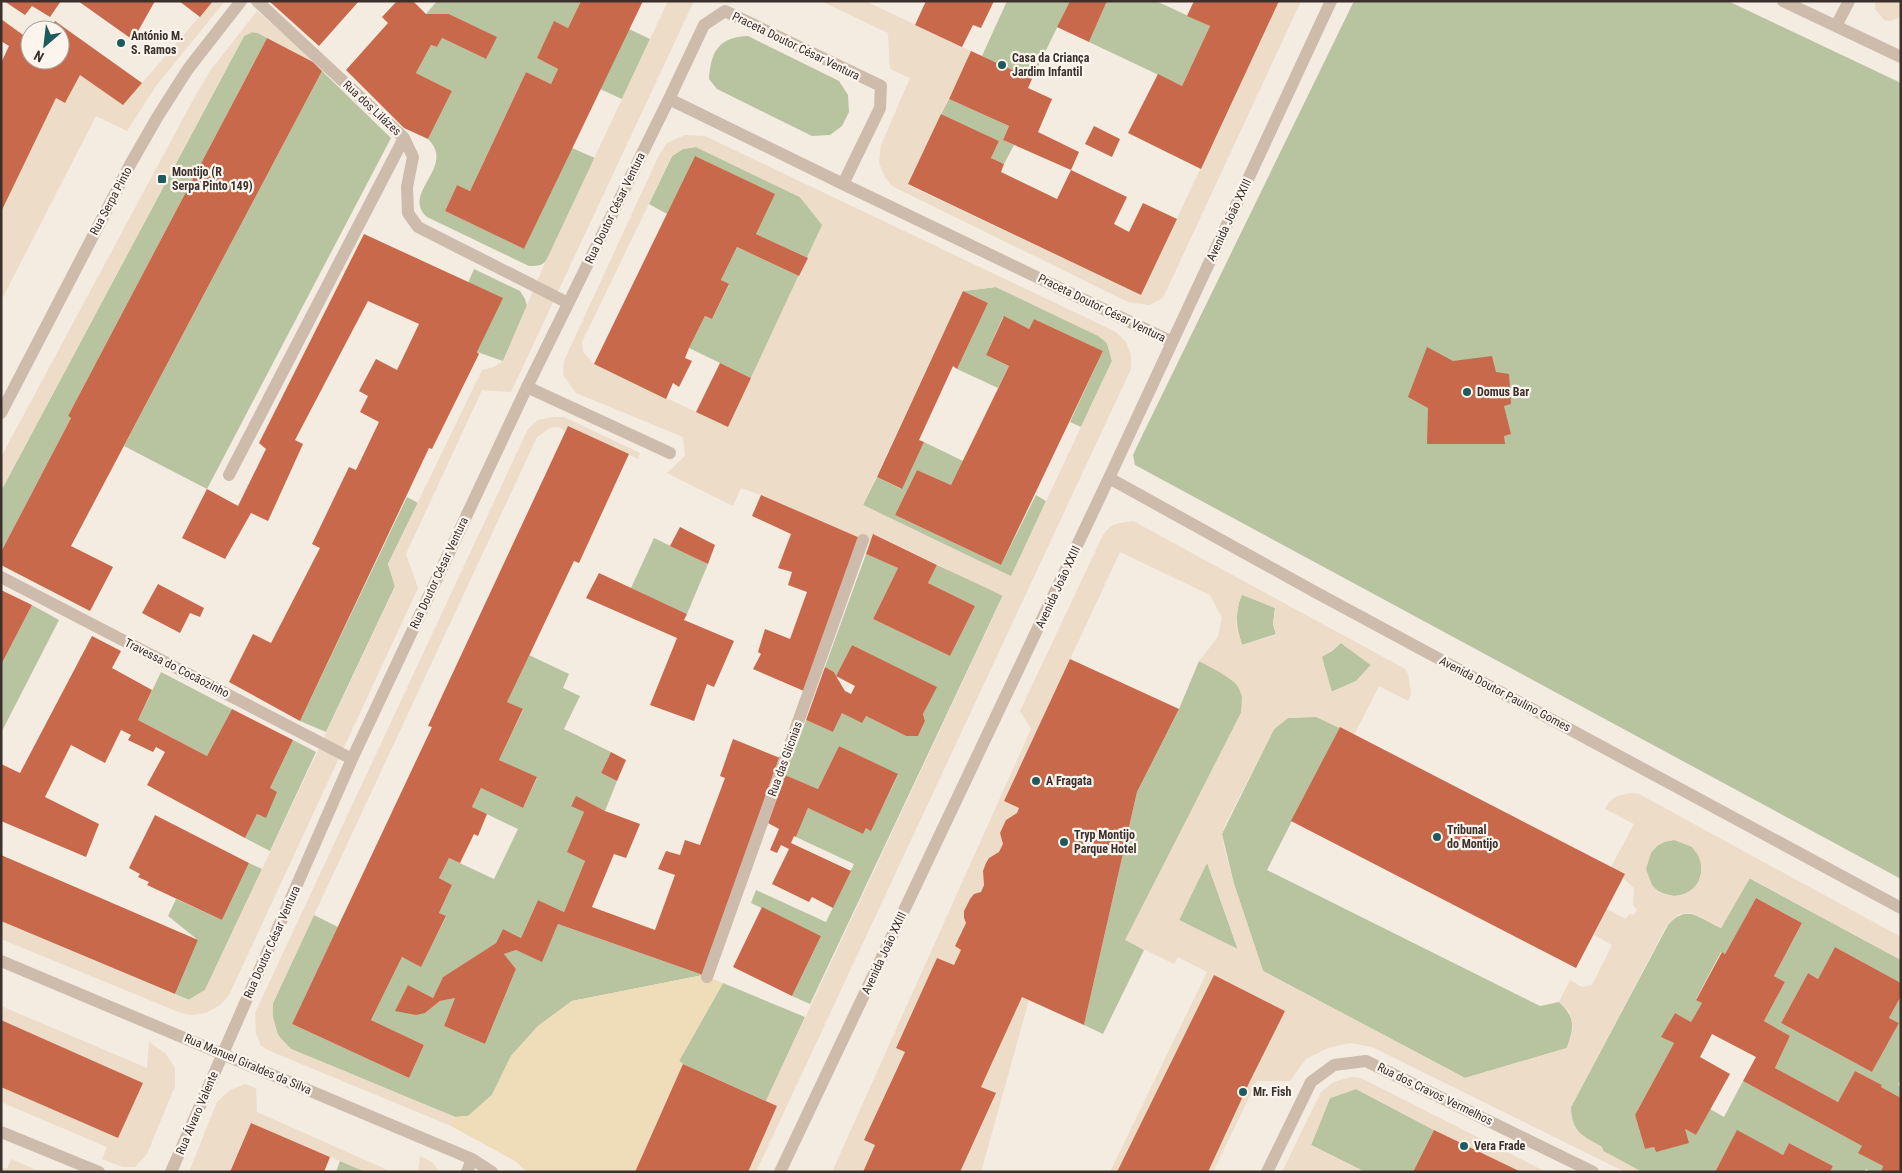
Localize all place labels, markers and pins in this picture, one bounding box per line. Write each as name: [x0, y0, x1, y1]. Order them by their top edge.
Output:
place label: António M. S. Ramos: [131, 29, 184, 57]
marker: António M. S. Ramos: [115, 37, 127, 49]
place label: Casa da Criança Jardim Infantil: [1012, 51, 1090, 79]
marker: Casa da Criança Jardim Infantil: [996, 59, 1008, 71]
place label: Montijo (R Serpa Pinto 149): [172, 165, 253, 193]
marker: Montijo (R Serpa Pinto 149): [156, 173, 168, 185]
place label: Domus Bar: [1477, 385, 1529, 399]
marker: Domus Bar: [1461, 386, 1473, 398]
place label: A Fragata: [1046, 774, 1092, 788]
marker: A Fragata: [1030, 775, 1042, 787]
place label: Tribunal do Montijo: [1447, 823, 1498, 851]
place label: Tryp Montijo Parque Hotel: [1074, 828, 1136, 856]
marker: Tribunal do Montijo: [1431, 831, 1443, 843]
marker: Tryp Montijo Parque Hotel: [1058, 836, 1070, 848]
place label: Mr. Fish: [1253, 1085, 1292, 1099]
marker: Mr. Fish: [1237, 1086, 1249, 1098]
place label: Vera Frade: [1474, 1139, 1526, 1153]
marker: Vera Frade: [1458, 1140, 1470, 1152]

